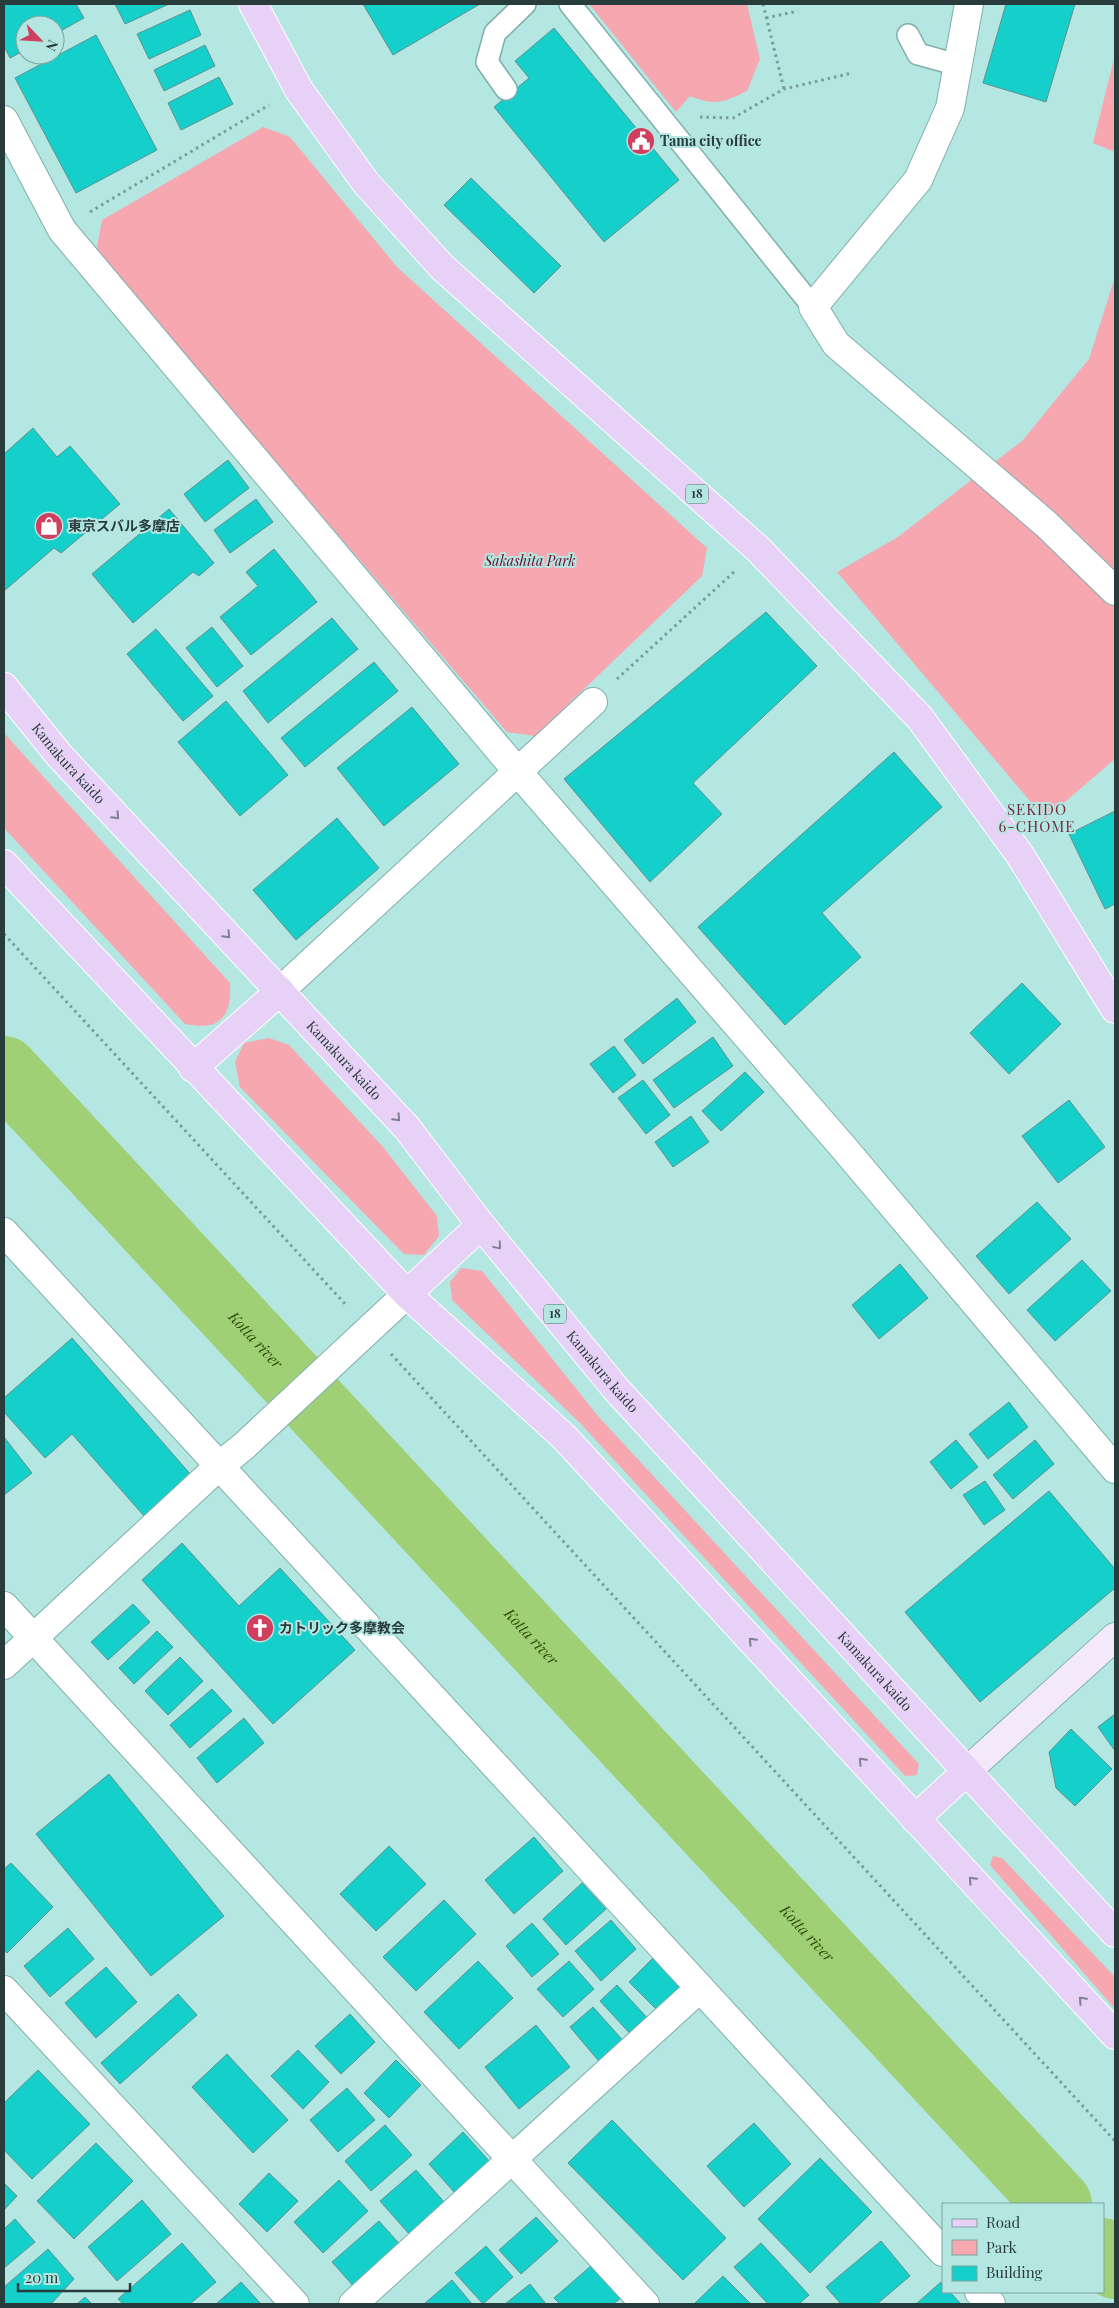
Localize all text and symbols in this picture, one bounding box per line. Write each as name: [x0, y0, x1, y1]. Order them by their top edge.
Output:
north arrow: [15, 15, 65, 65]
text: N: [41, 37, 63, 54]
public building icon: Tama city office: [626, 126, 656, 156]
place label: Tama city office: [660, 131, 762, 150]
road number: 18: [686, 484, 708, 504]
shop icon: 東京スバル多摩店: [34, 511, 64, 541]
place label: 東京スバル多摩店: [68, 516, 180, 535]
park label: Sakashita Park: [484, 551, 575, 570]
street label: Kamakura kaido: [28, 719, 110, 808]
district label: SEKIDO 6-CHOME: [999, 799, 1076, 836]
one-way arrow: [110, 811, 119, 820]
one-way arrow: [221, 929, 230, 938]
street label: Kamakura kaido: [302, 1016, 386, 1104]
one-way arrow: [391, 1113, 400, 1122]
one-way arrow: [492, 1240, 501, 1249]
road number: 18: [544, 1305, 566, 1324]
water label: Kotta river: [224, 1306, 288, 1373]
street label: Kamakura kaido: [563, 1326, 643, 1417]
water label: Kotta river: [500, 1603, 563, 1669]
church icon: カトリック多摩教会: [245, 1613, 275, 1643]
place label: カトリック多摩教会: [279, 1618, 405, 1637]
street label: Kamakura kaido: [834, 1627, 917, 1715]
one-way arrow: [749, 1638, 758, 1647]
one-way arrow: [858, 1757, 867, 1766]
one-way arrow: [969, 1877, 978, 1886]
water label: Kotta river: [775, 1899, 839, 1966]
one-way arrow: [1079, 1996, 1088, 2005]
legend: [942, 2203, 1104, 2293]
text: Road: [986, 2212, 1020, 2232]
text: Park: [986, 2237, 1018, 2257]
scale bar: [18, 2260, 130, 2292]
text: Building: [986, 2262, 1043, 2282]
text: 20 m: [25, 2267, 59, 2287]

